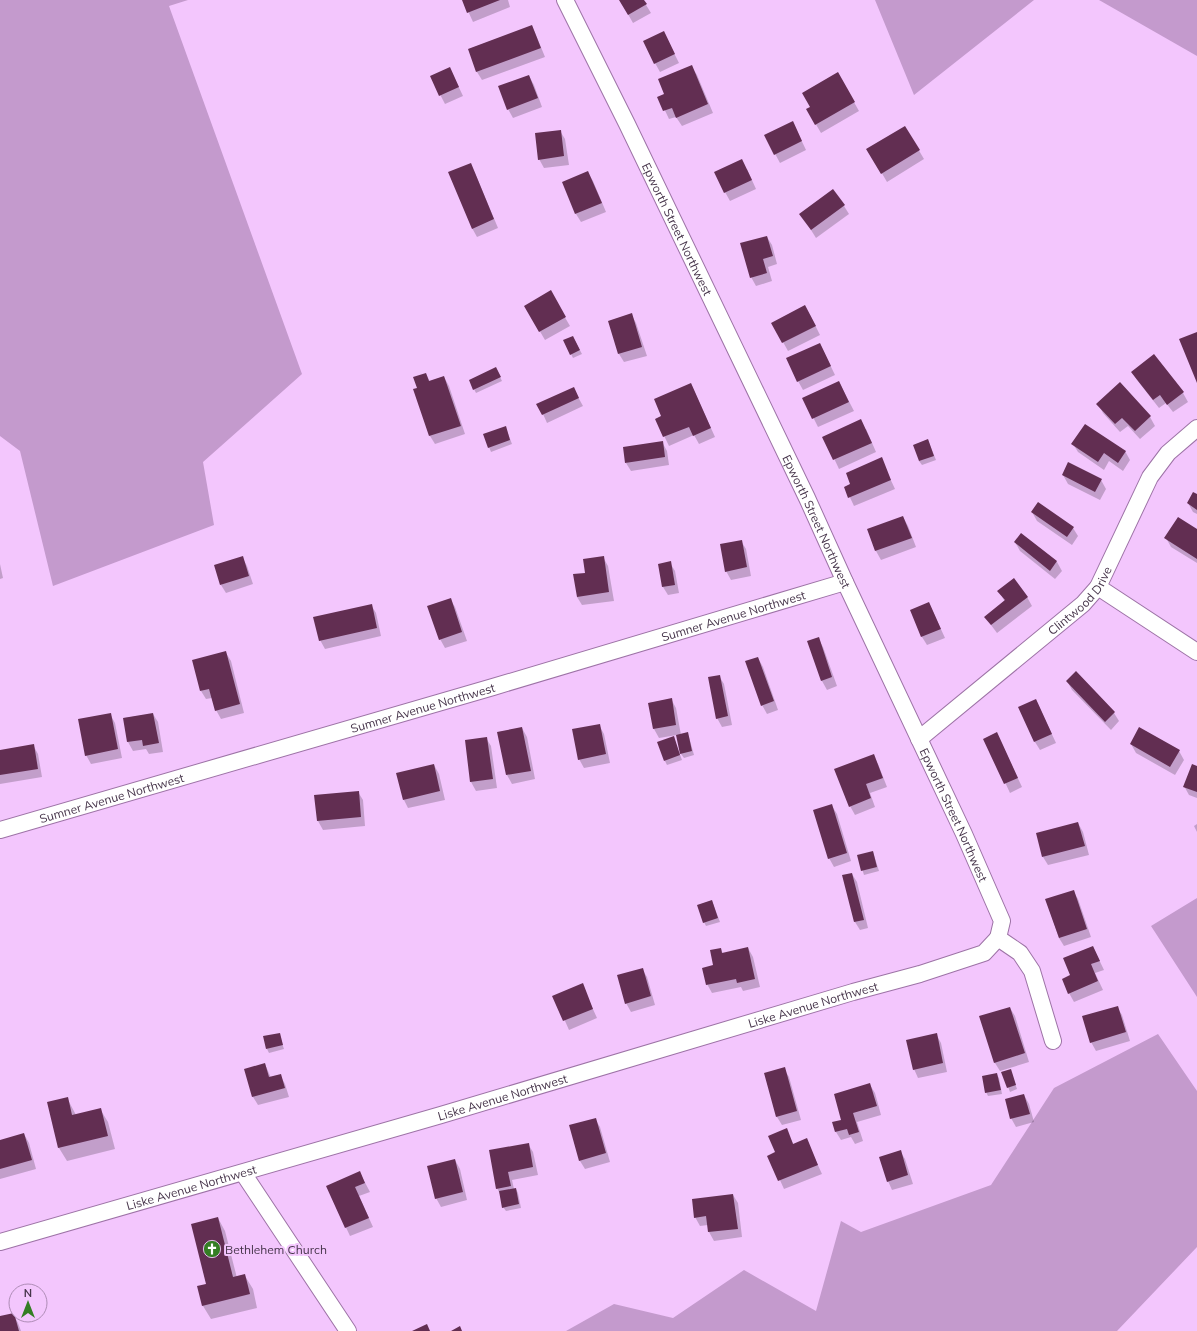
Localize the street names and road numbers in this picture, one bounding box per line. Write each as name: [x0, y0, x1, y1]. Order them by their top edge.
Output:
street label: Epworth Street Northwest: [639, 160, 716, 298]
street label: Epworth Street Northwest: [780, 452, 854, 591]
street label: Clintwood Drive: [1044, 564, 1114, 638]
street label: Sumner Avenue Northwest: [659, 587, 807, 644]
street label: Sumner Avenue Northwest: [349, 679, 497, 735]
street label: Epworth Street Northwest: [917, 745, 991, 884]
street label: Sumner Avenue Northwest: [37, 770, 185, 826]
street label: Liske Avenue Northwest: [746, 978, 880, 1030]
street label: Liske Avenue Northwest: [436, 1070, 569, 1123]
street label: Liske Avenue Northwest: [124, 1161, 258, 1213]

